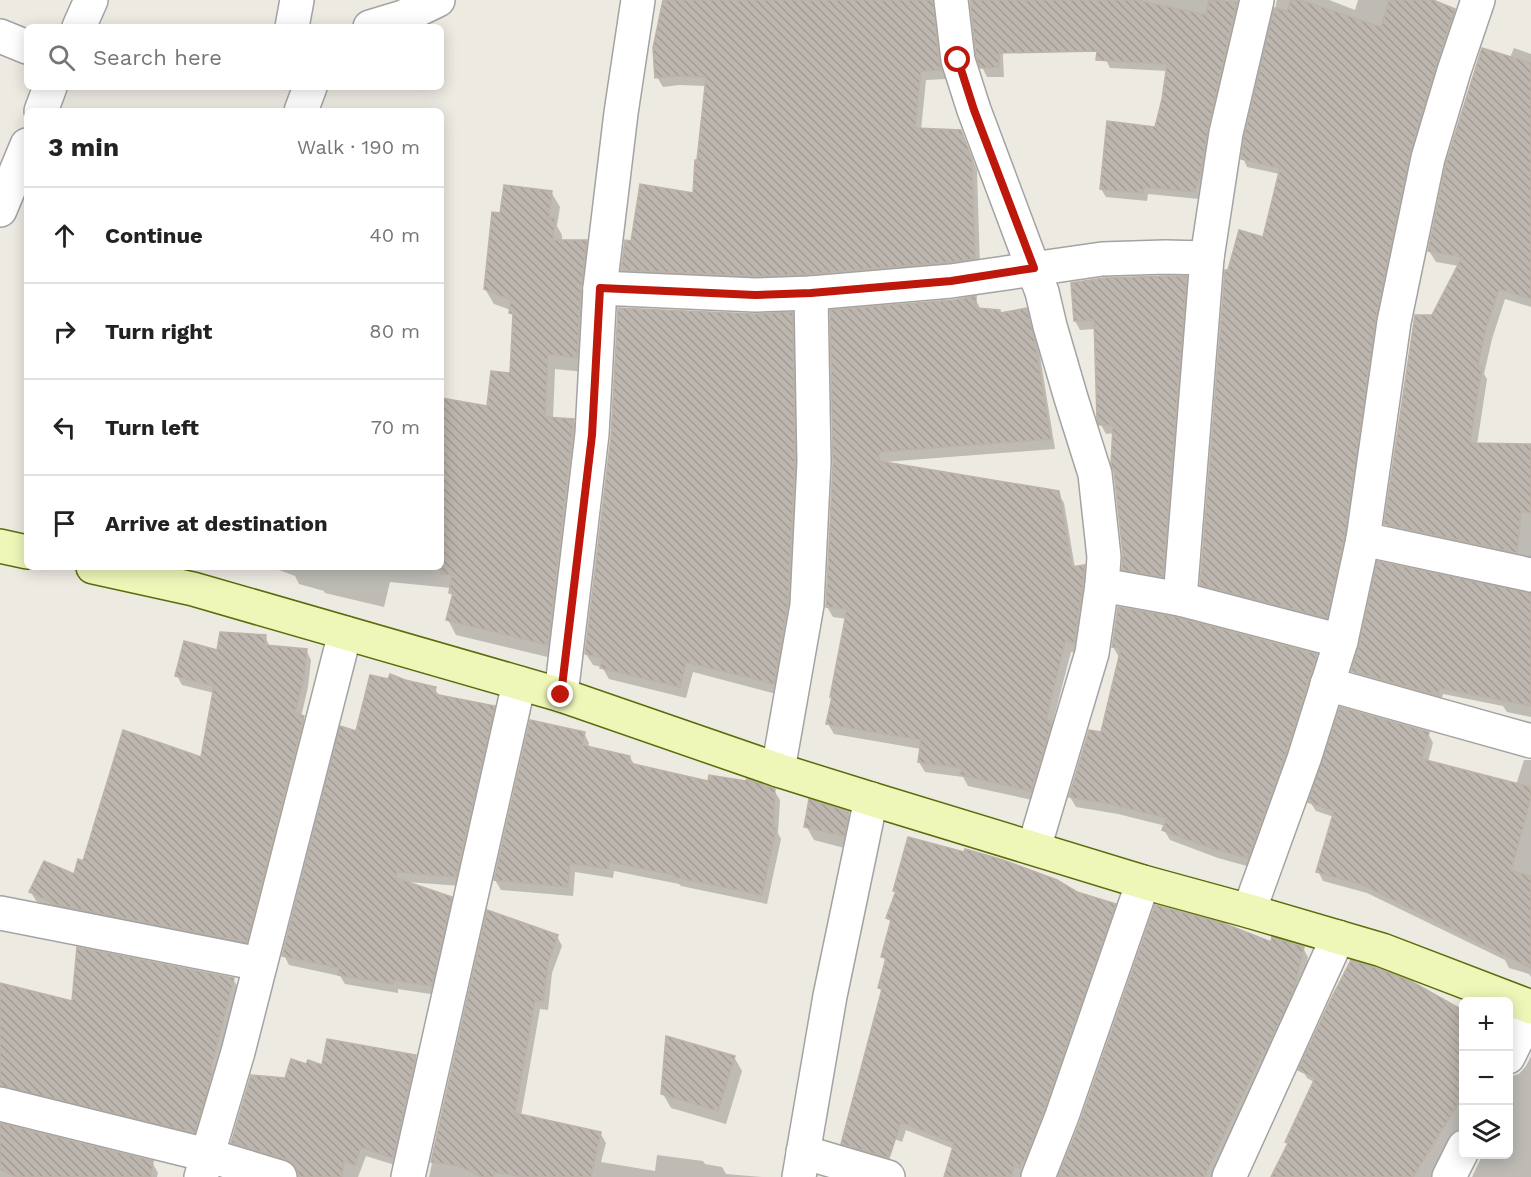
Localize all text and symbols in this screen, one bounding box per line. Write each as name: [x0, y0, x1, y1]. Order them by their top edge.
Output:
search box: [24, 24, 444, 90]
icon: search: [45, 41, 78, 74]
text: Search here: [93, 45, 222, 70]
route start: [944, 46, 970, 72]
text: 3 min: [48, 132, 119, 162]
text: Walk · 190 m: [297, 135, 420, 159]
icon: ahead: [48, 219, 81, 252]
text: Continue: [105, 223, 203, 248]
text: 40 m: [369, 223, 420, 247]
icon: right: [48, 315, 81, 348]
text: Turn right: [105, 319, 212, 344]
text: 80 m: [369, 319, 420, 343]
icon: left: [48, 411, 81, 444]
text: Turn left: [105, 415, 199, 440]
text: 70 m: [371, 415, 420, 439]
icon: arrive: [48, 507, 81, 540]
text: Arrive at destination: [105, 511, 328, 536]
route end: [547, 681, 573, 707]
map controls: [1459, 997, 1513, 1159]
button: +: [1459, 997, 1513, 1051]
button: −: [1459, 1051, 1513, 1105]
button: layers: [1459, 1105, 1513, 1159]

